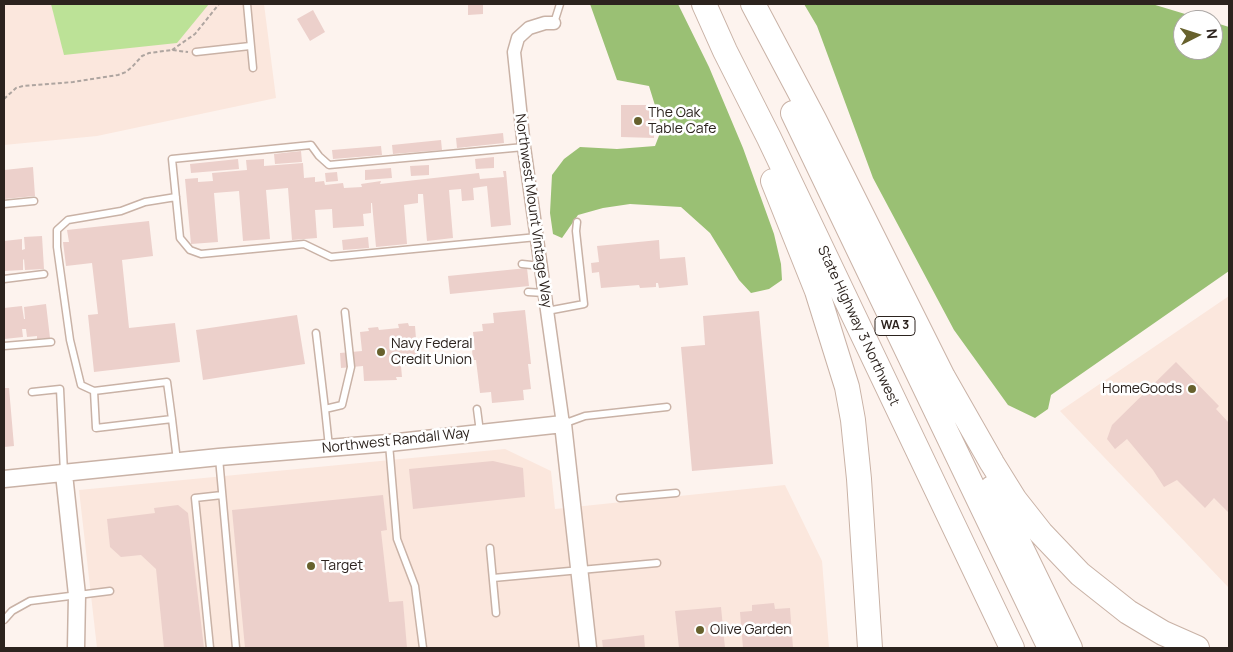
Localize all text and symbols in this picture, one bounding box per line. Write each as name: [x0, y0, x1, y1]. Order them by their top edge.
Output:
north arrow: [1173, 10, 1223, 60]
text: N: [1203, 28, 1222, 40]
place label: The Oak Table Cafe: [648, 105, 716, 138]
street label: Northwest Mount Vintage Way: [511, 113, 555, 309]
marker: The Oak Table Cafe: [632, 115, 644, 127]
street label: State Highway 3 Northwest: [813, 243, 903, 409]
road number: WA 3: [875, 316, 915, 336]
place label: Navy Federal Credit Union: [391, 336, 473, 368]
marker: Navy Federal Credit Union: [375, 346, 387, 358]
place label: HomeGoods: [1102, 381, 1182, 397]
marker: HomeGoods: [1186, 383, 1198, 395]
street label: Northwest Randall Way: [321, 425, 471, 457]
place label: Target: [321, 558, 363, 574]
marker: Target: [305, 560, 317, 572]
place label: Olive Garden: [710, 622, 792, 638]
marker: Olive Garden: [694, 624, 706, 636]

